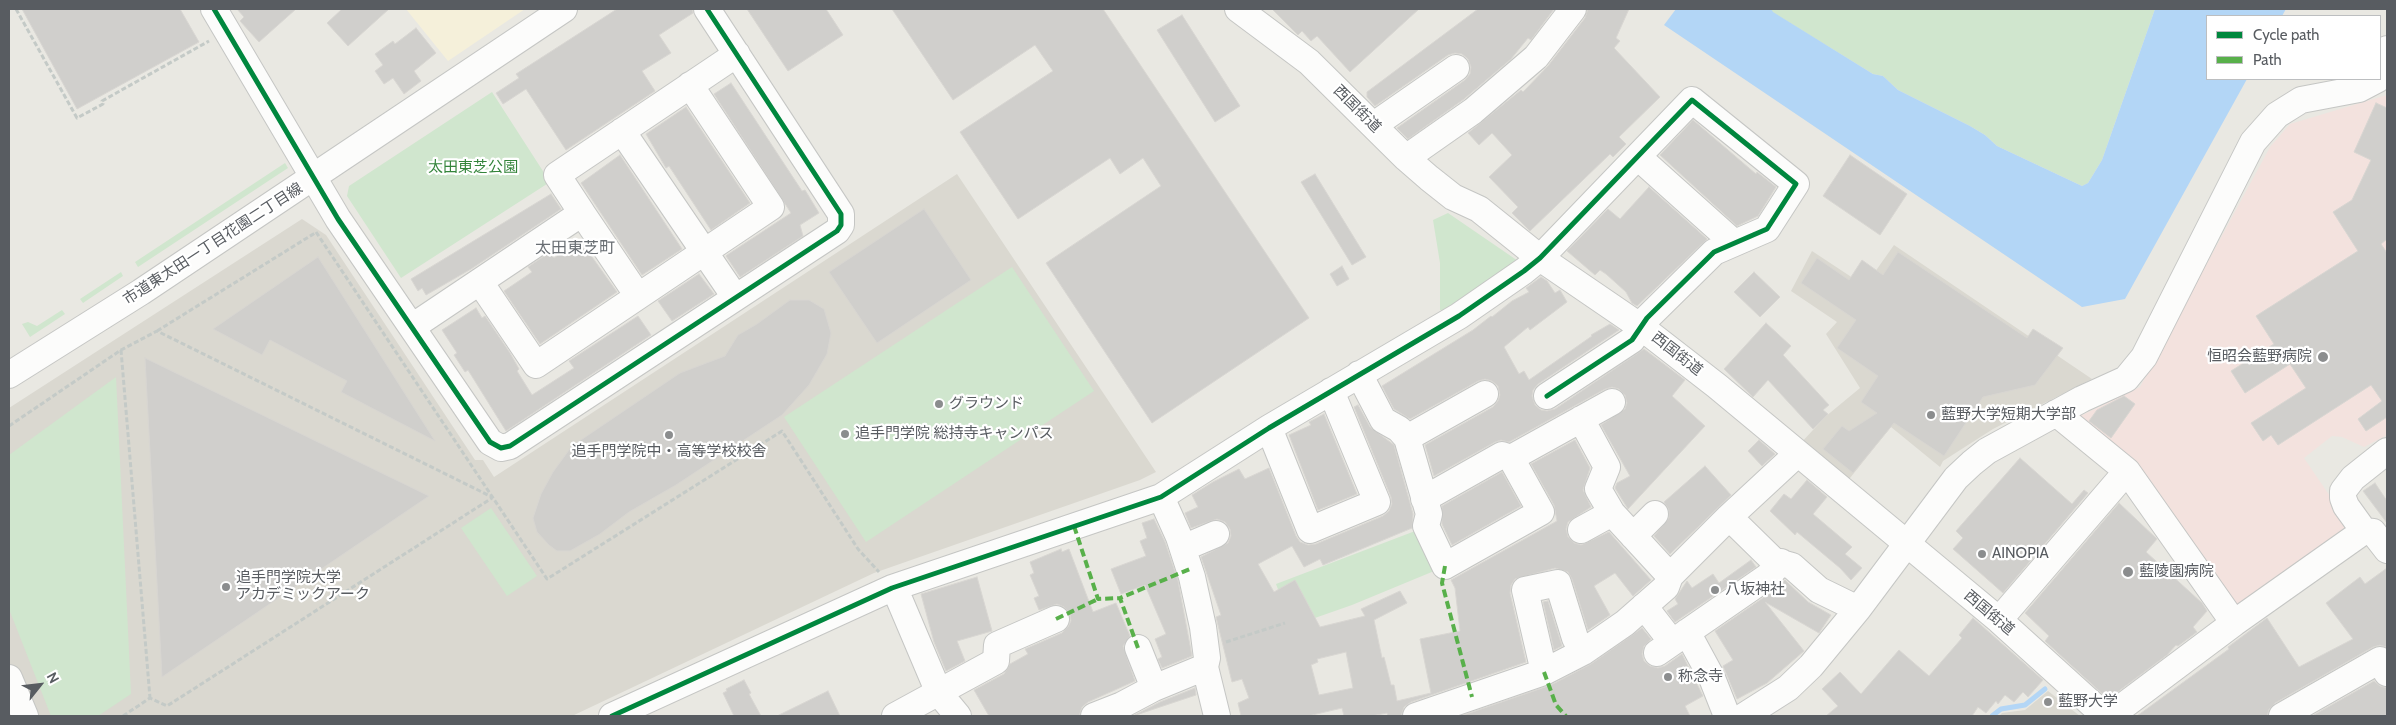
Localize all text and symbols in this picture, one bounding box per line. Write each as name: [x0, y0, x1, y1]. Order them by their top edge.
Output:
legend: [2206, 15, 2381, 80]
text: Cycle path: [2253, 26, 2319, 44]
text: Path: [2253, 51, 2282, 69]
street label: 西国街道: [1329, 81, 1385, 137]
park label: 太田東芝公園: [428, 159, 518, 177]
street label: 市道東太田一丁目花園二丁目線: [120, 179, 306, 309]
district label: 太田東芝町: [535, 238, 615, 258]
street label: 西国街道: [1648, 328, 1706, 380]
place label: 恒昭会藍野病院: [2207, 348, 2312, 366]
marker: 恒昭会藍野病院: [2316, 350, 2330, 364]
place label: グラウンド: [949, 395, 1024, 413]
marker: グラウンド: [933, 398, 945, 410]
place label: 藍野大学短期大学部: [1941, 406, 2076, 424]
marker: 藍野大学短期大学部: [1925, 409, 1937, 421]
place label: 追手門学院 総持寺キャンパス: [855, 425, 1053, 443]
marker: 追手門学院 総持寺キャンパス: [839, 428, 851, 440]
marker: 追手門学院中・高等学校校舎: [663, 429, 675, 441]
place label: 追手門学院中・高等学校校舎: [572, 443, 766, 461]
place label: AINOPIA: [1992, 545, 2049, 563]
marker: AINOPIA: [1976, 548, 1988, 560]
place label: 藍陵園病院: [2139, 563, 2214, 581]
marker: 藍陵園病院: [2121, 565, 2135, 579]
place label: 追手門学院大学 アカデミックアーク: [236, 569, 370, 604]
marker: 追手門学院大学 アカデミックアーク: [220, 581, 232, 593]
place label: 八坂神社: [1725, 581, 1785, 599]
marker: 八坂神社: [1709, 584, 1721, 596]
street label: 西国街道: [1960, 587, 2018, 639]
north arrow: [15, 660, 65, 710]
place label: 称念寺: [1678, 668, 1723, 686]
text: N: [43, 669, 63, 686]
marker: 称念寺: [1662, 671, 1674, 683]
place label: 藍野大学: [2058, 693, 2118, 711]
marker: 藍野大学: [2042, 696, 2054, 708]

